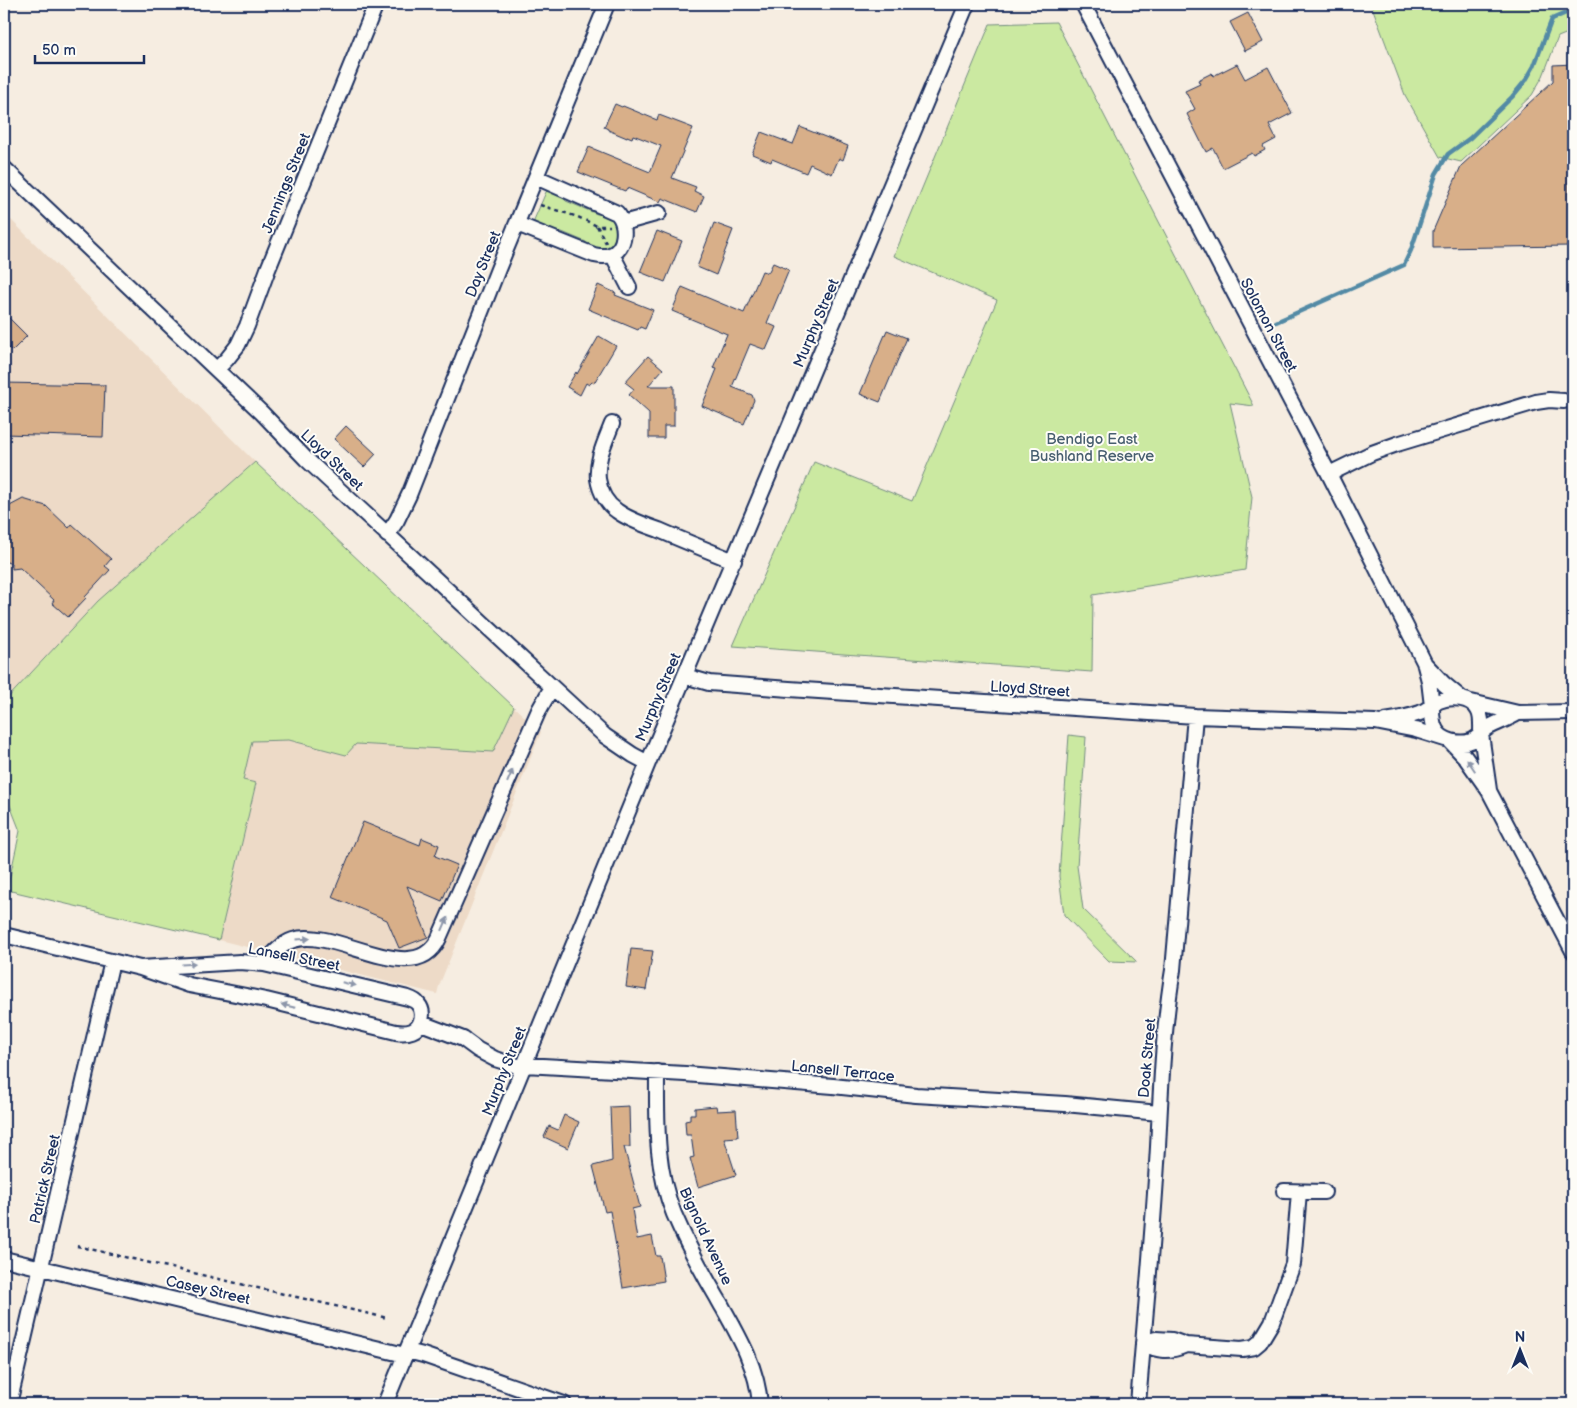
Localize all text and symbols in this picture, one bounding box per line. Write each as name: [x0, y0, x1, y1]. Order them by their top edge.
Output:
scale bar: [35, 32, 144, 64]
text: 50 m: [42, 41, 76, 60]
street label: Jennings Street: [258, 130, 315, 236]
street label: Day Street: [462, 228, 506, 300]
street label: Solomon Street: [1236, 275, 1301, 376]
street label: Murphy Street: [789, 276, 844, 370]
street label: Lloyd Street: [296, 426, 367, 495]
park label: Bendigo East Bushland Reserve: [1030, 430, 1154, 466]
street label: Murphy Street: [631, 650, 686, 744]
street label: Lloyd Street: [989, 677, 1071, 702]
one-way arrow: [1466, 758, 1475, 772]
one-way arrow: [507, 769, 515, 783]
one-way arrow: [442, 917, 450, 932]
one-way arrow: [296, 935, 312, 943]
street label: Lansell Street: [246, 939, 342, 976]
one-way arrow: [181, 960, 197, 968]
one-way arrow: [341, 980, 356, 988]
one-way arrow: [281, 1001, 296, 1009]
street label: Doak Street: [1135, 1017, 1160, 1099]
street label: Murphy Street: [478, 1023, 531, 1119]
street label: Lansell Terrace: [790, 1057, 896, 1086]
street label: Patrick Street: [26, 1132, 65, 1226]
street label: Bignold Avenue: [675, 1184, 737, 1288]
street label: Casey Street: [164, 1272, 252, 1310]
north arrow: [1494, 1326, 1544, 1376]
text: N: [1515, 1329, 1525, 1346]

